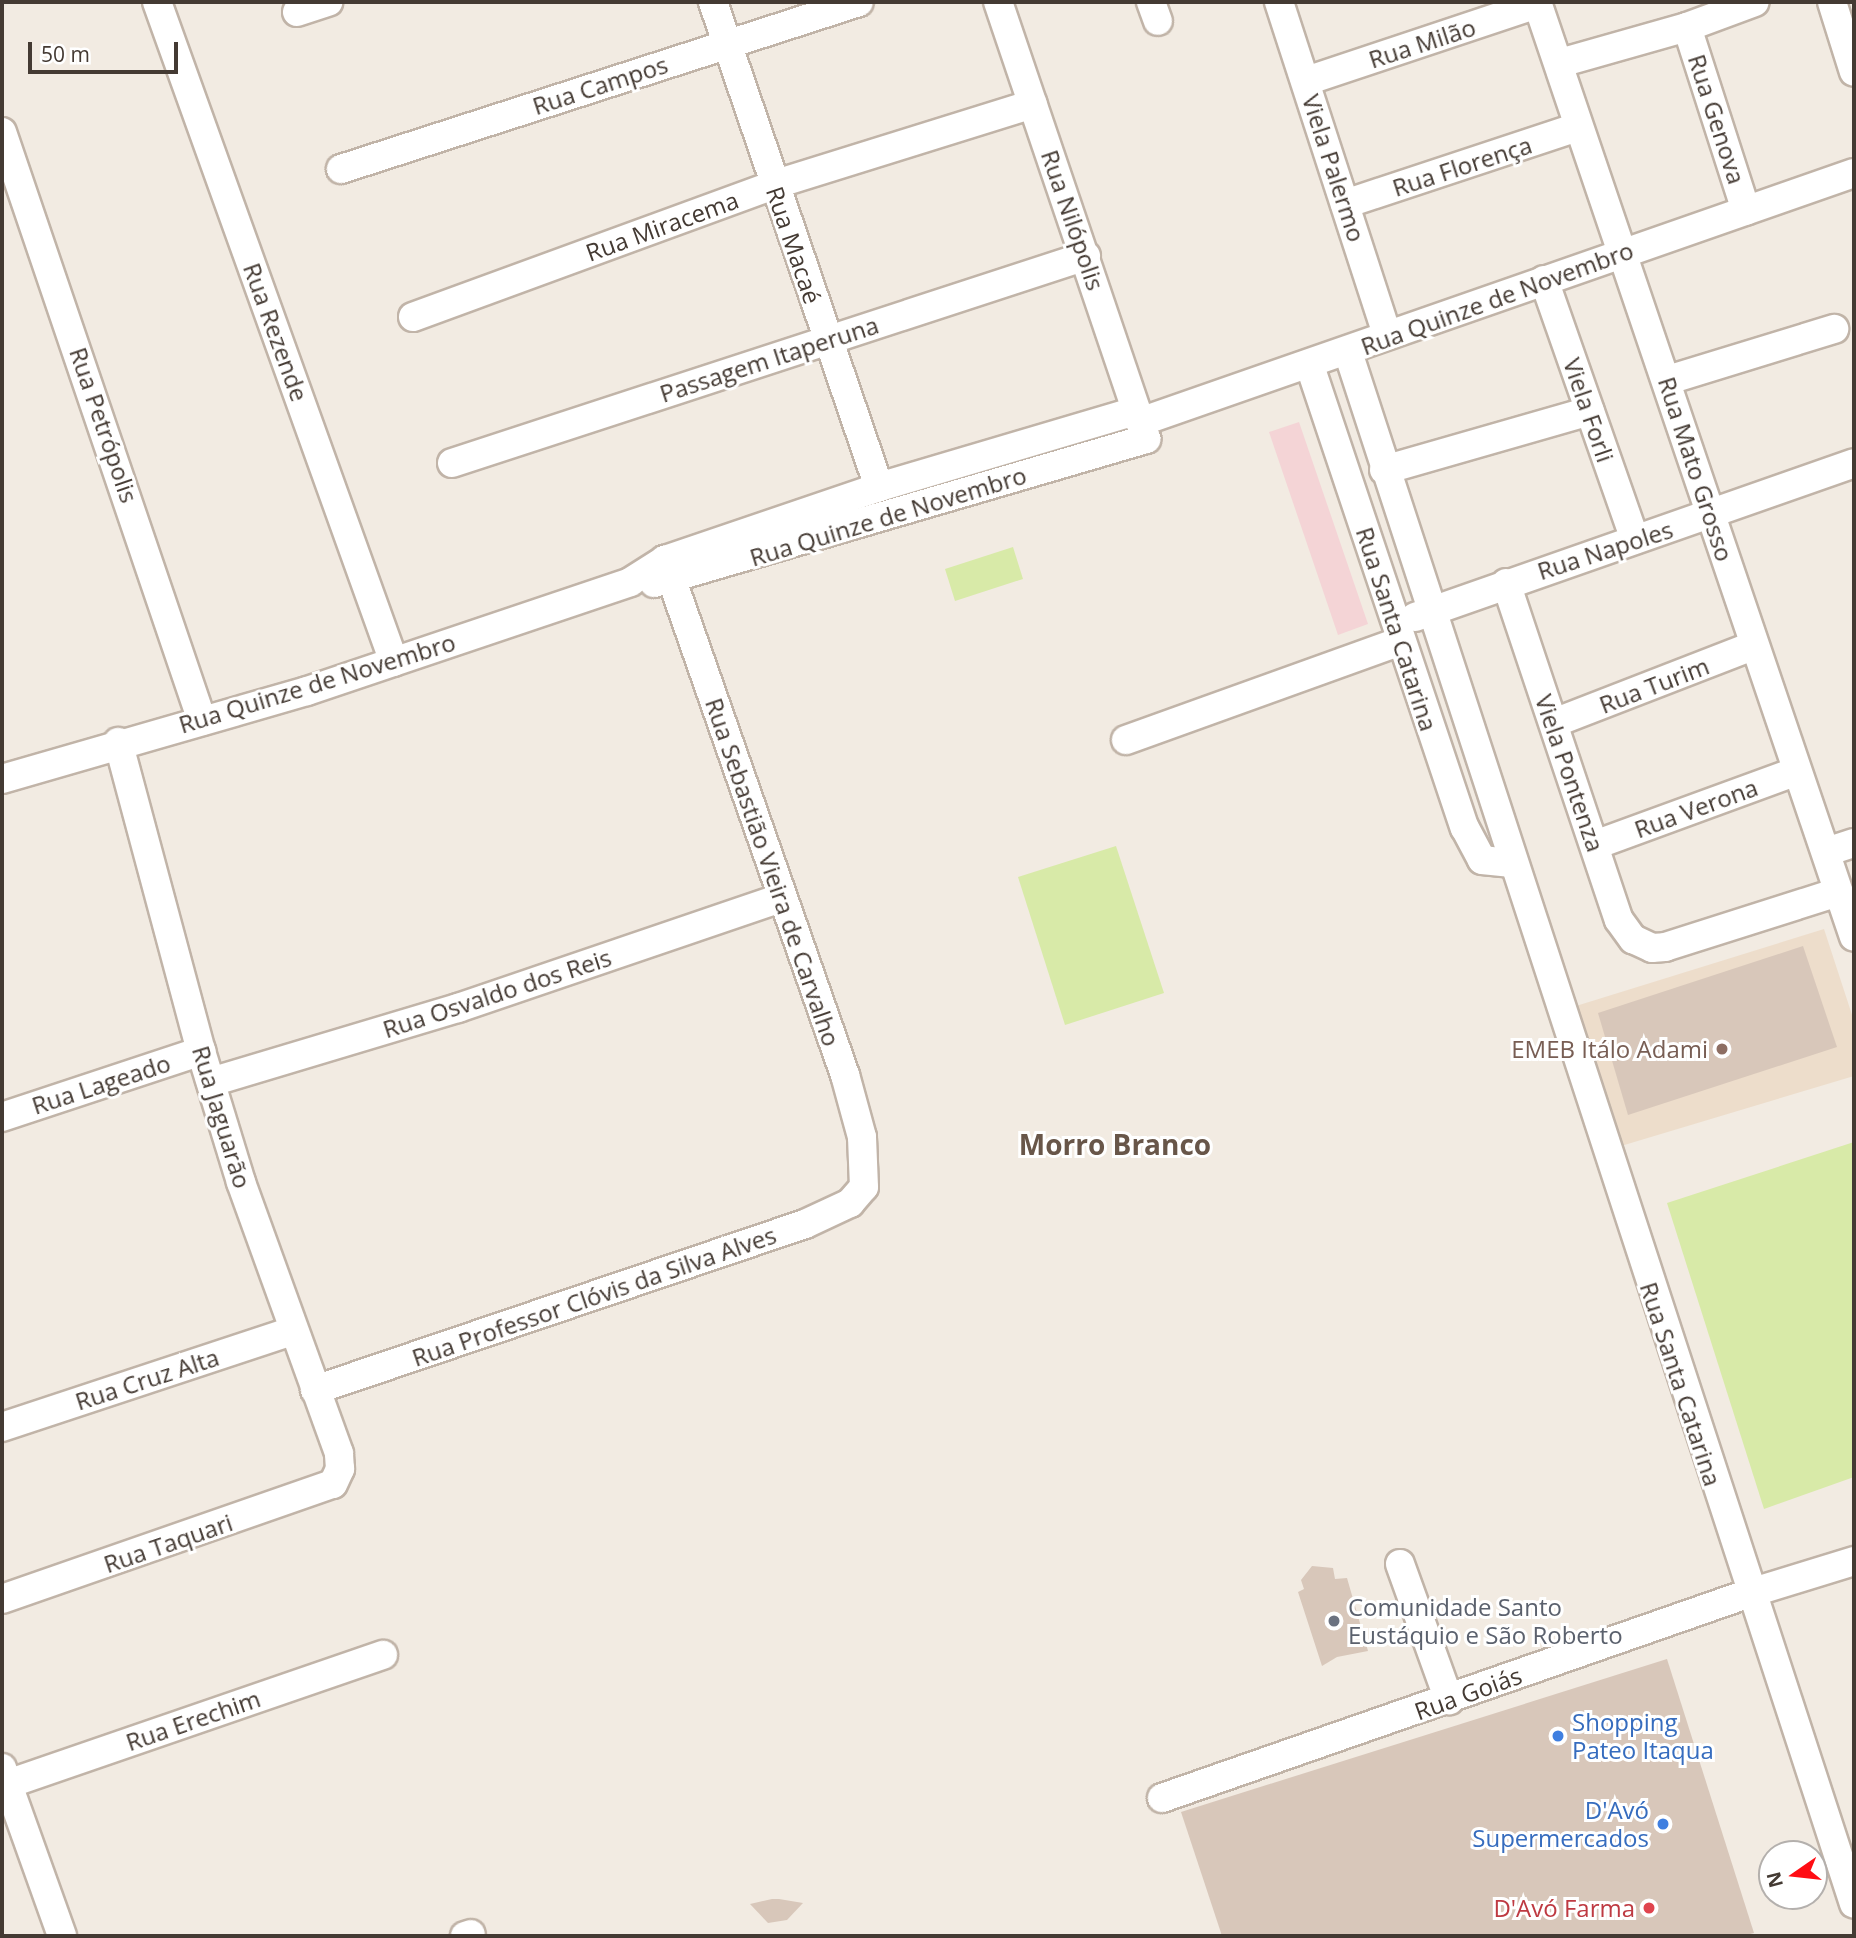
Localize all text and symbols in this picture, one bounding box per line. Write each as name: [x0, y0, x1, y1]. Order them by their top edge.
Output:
street label: Rua Milão: [1365, 12, 1479, 74]
scale bar: [32, 28, 182, 72]
text: 50 m: [41, 40, 90, 68]
street label: Rua Campos: [529, 50, 671, 120]
street label: Rua Genova: [1683, 51, 1751, 187]
street label: Viela Palermo: [1297, 91, 1371, 245]
street label: Rua Florença: [1389, 130, 1535, 202]
street label: Rua Nilópolis: [1036, 146, 1110, 294]
street label: Rua Macaé: [760, 182, 828, 308]
street label: Rua Miracema: [582, 185, 742, 267]
street label: Rua Quinze de Novembro: [1357, 235, 1637, 361]
street label: Rua Rezende: [238, 259, 314, 405]
street label: Passagem Itaperuna: [656, 310, 882, 408]
street label: Rua Petrópolis: [64, 343, 144, 507]
street label: Viela Forli: [1558, 354, 1620, 466]
street label: Rua Mato Grosso: [1653, 373, 1739, 565]
street label: Rua Quinze de Novembro: [746, 460, 1030, 572]
street label: Rua Napoles: [1534, 515, 1676, 585]
street label: Rua Santa Catarina: [1350, 523, 1444, 735]
street label: Rua Quinze de Novembro: [175, 627, 459, 739]
street label: Rua Turim: [1595, 651, 1713, 719]
street label: Viela Pontenza: [1530, 691, 1610, 855]
street label: Rua Sebastião Vieira de Carvalho: [700, 694, 846, 1050]
street label: Rua Verona: [1630, 772, 1762, 844]
street label: Rua Osvaldo dos Reis: [379, 942, 615, 1044]
place label: EMEB Itálo Adami: [1511, 1035, 1708, 1063]
marker: EMEB Itálo Adami: [1714, 1041, 1730, 1057]
street label: Rua Jaguarão: [187, 1042, 257, 1192]
street label: Rua Lageado: [28, 1048, 174, 1120]
district label: Morro Branco: [1019, 1127, 1211, 1161]
street label: Rua Professor Clóvis da Silva Alves: [408, 1220, 780, 1372]
street label: Rua Santa Catarina: [1634, 1278, 1728, 1490]
street label: Rua Cruz Alta: [72, 1342, 222, 1416]
street label: Rua Taquari: [100, 1508, 236, 1578]
place label: Comunidade Santo Eustáquio e São Roberto: [1348, 1593, 1623, 1649]
marker: Comunidade Santo Eustáquio e São Roberto: [1326, 1613, 1342, 1629]
street label: Rua Goiás: [1411, 1660, 1525, 1726]
street label: Rua Erechim: [122, 1684, 264, 1756]
place label: Shopping Pateo Itaqua: [1572, 1708, 1714, 1764]
marker: Shopping Pateo Itaqua: [1550, 1728, 1566, 1744]
place label: D'Avó Supermercados: [1472, 1796, 1649, 1852]
marker: D'Avó Supermercados: [1655, 1816, 1671, 1832]
north arrow: [1758, 1840, 1828, 1910]
text: N: [1760, 1869, 1789, 1890]
place label: D'Avó Farma: [1493, 1894, 1635, 1922]
marker: D'Avó Farma: [1641, 1900, 1657, 1916]

